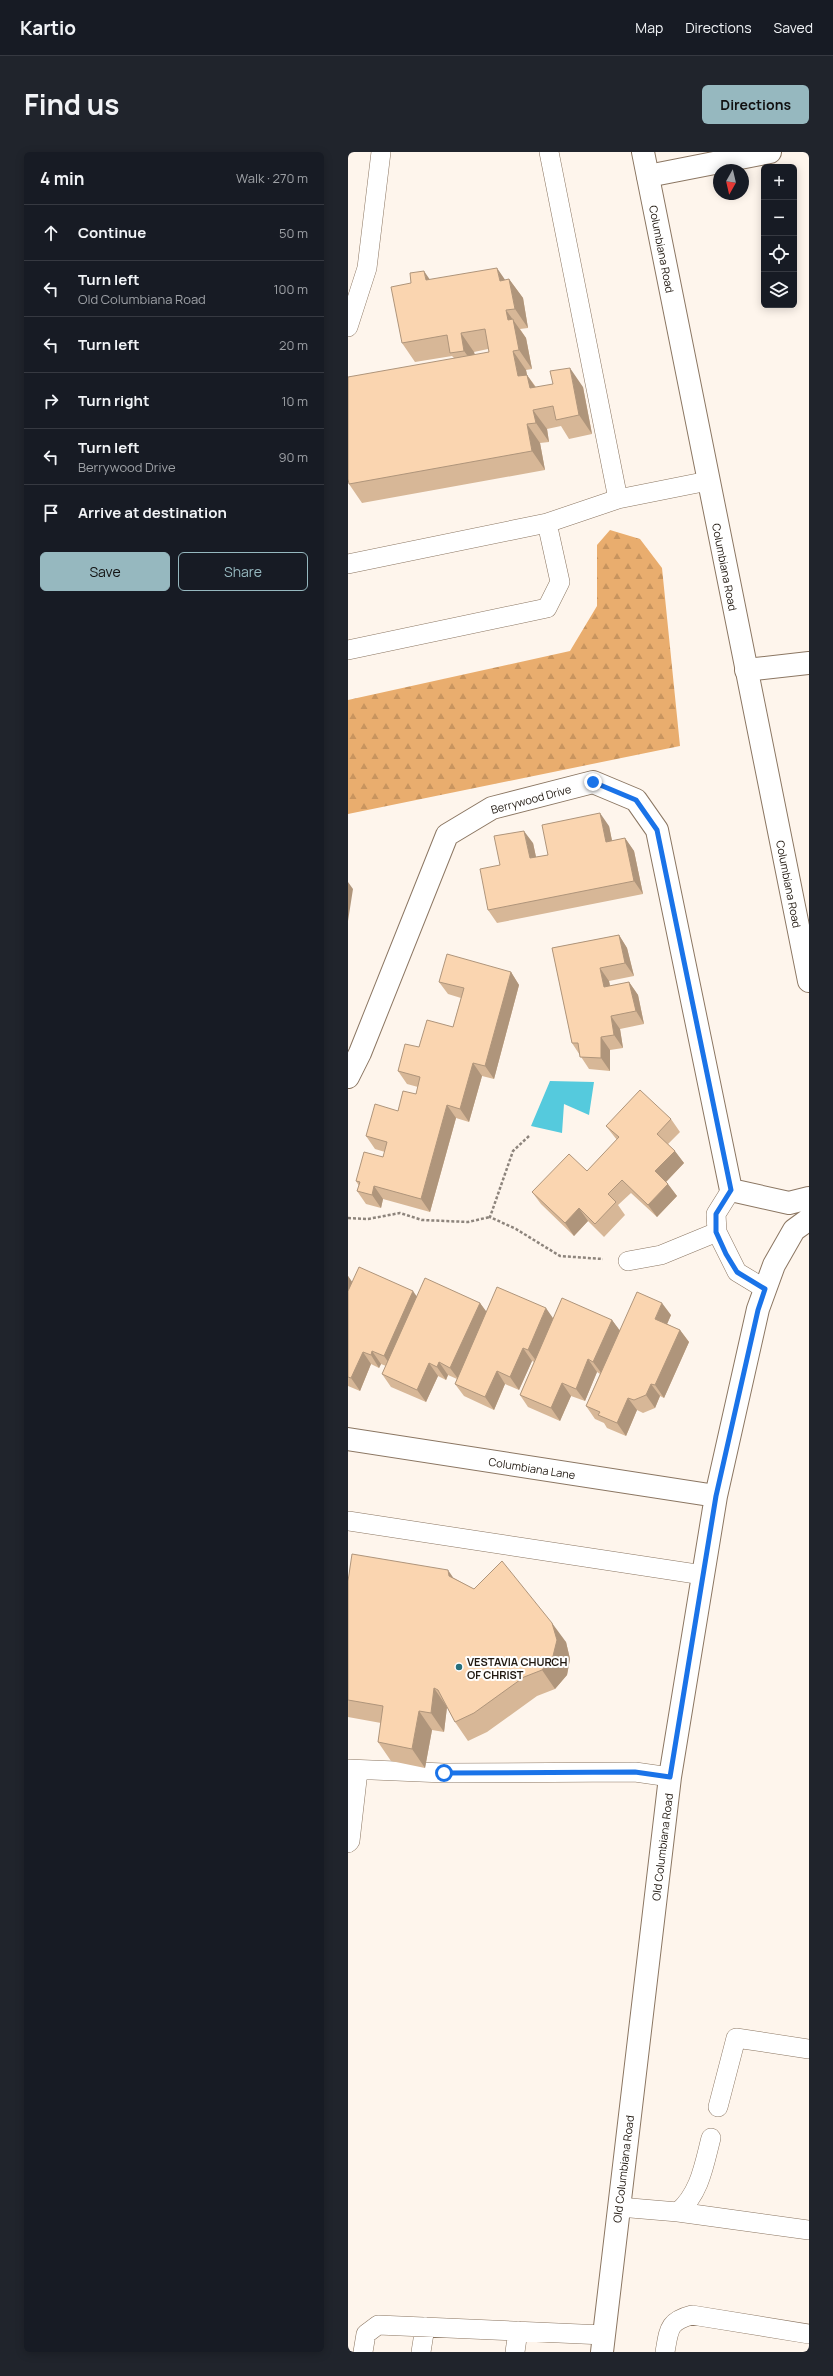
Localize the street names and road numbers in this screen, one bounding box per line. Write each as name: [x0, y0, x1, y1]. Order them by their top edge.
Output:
street label: Columbiana Road: [646, 204, 678, 294]
street label: Columbiana Road: [709, 522, 741, 612]
street label: Berrywood Drive: [489, 781, 573, 817]
street label: Columbiana Road: [773, 839, 805, 929]
street label: Columbiana Lane: [488, 1454, 577, 1482]
street label: Old Columbiana Road: [648, 1792, 676, 1902]
street label: Old Columbiana Road: [609, 2114, 637, 2224]

